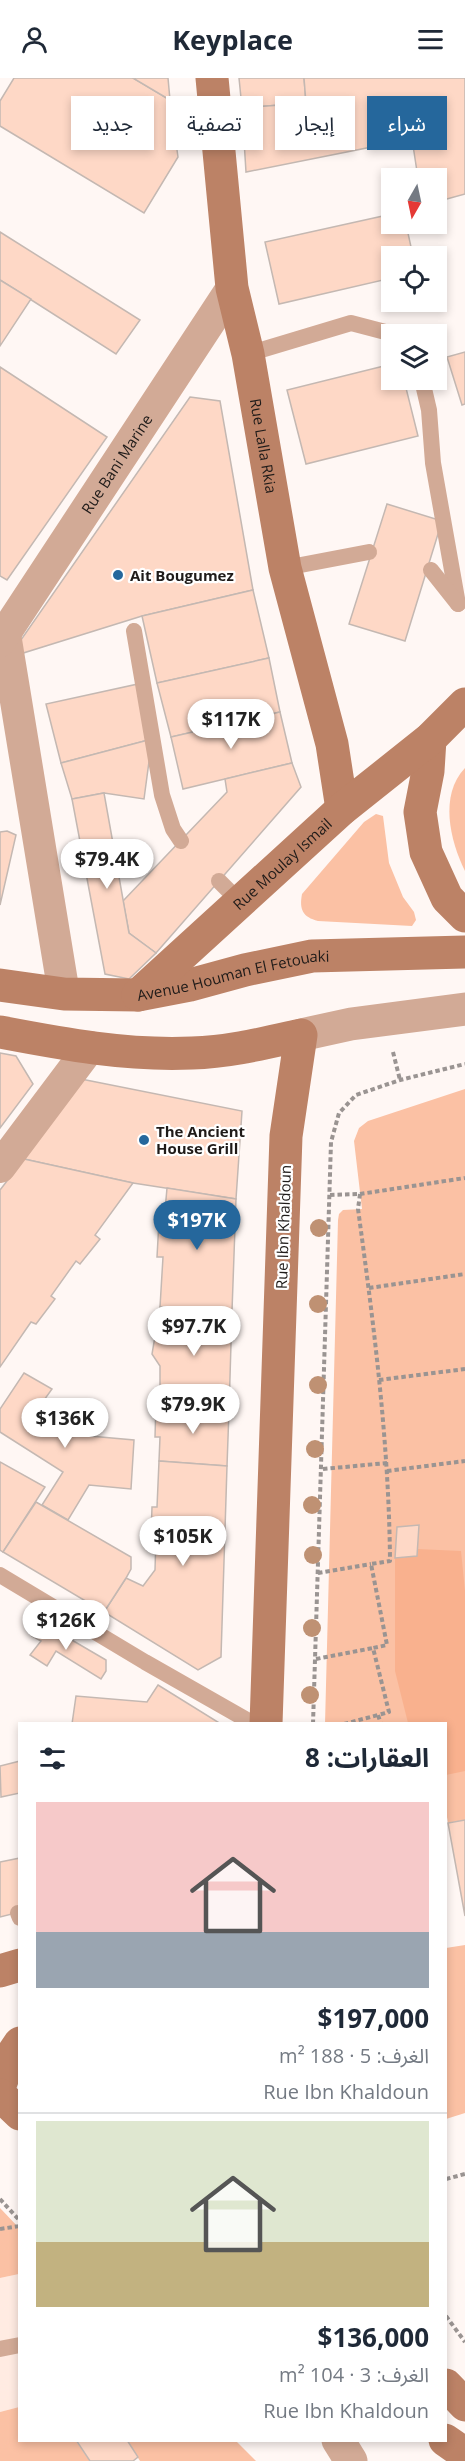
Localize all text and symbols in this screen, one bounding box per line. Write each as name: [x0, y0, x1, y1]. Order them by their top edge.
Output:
text: Keyplace: [172, 21, 293, 58]
icon: person: [18, 23, 51, 56]
icon: menu: [414, 23, 447, 56]
chip: جديد: [71, 96, 154, 150]
chip: تصفية: [166, 96, 263, 150]
chip: إيجار: [275, 96, 355, 150]
chip: شراء: [367, 96, 447, 150]
north arrow: [381, 168, 447, 234]
map controls: [381, 168, 447, 390]
button: locate: [381, 246, 447, 312]
button: layers: [381, 324, 447, 390]
street label: Rue Lalla Rkia: [246, 397, 282, 495]
street label: Rue Bani Marine: [76, 410, 156, 517]
place label: Ait Bougumez: [130, 565, 234, 585]
marker: Ait Bougumez: [111, 568, 125, 582]
pin: $117K: [189, 699, 273, 750]
text: $117K: [201, 705, 261, 732]
street label: Rue Moulay Ismail: [228, 813, 336, 914]
pin: $79.4K: [58, 839, 156, 890]
text: $79.4K: [75, 845, 139, 872]
street label: Avenue Houman El Fetouaki: [135, 946, 330, 1005]
place label: The Ancient House Grill: [156, 1121, 246, 1158]
marker: The Ancient House Grill: [137, 1133, 151, 1147]
street label: Rue Ibn Khaldoun: [271, 1165, 295, 1289]
pin: $197K: [155, 1200, 239, 1251]
text: $197K: [167, 1206, 227, 1233]
pin: $97.7K: [145, 1306, 243, 1357]
text: $97.7K: [162, 1312, 226, 1339]
pin: $79.9K: [144, 1384, 242, 1435]
text: $79.9K: [161, 1390, 225, 1417]
pin: $136K: [23, 1398, 107, 1449]
text: $136K: [35, 1404, 95, 1431]
pin: $105K: [141, 1516, 225, 1567]
text: $105K: [153, 1522, 213, 1549]
pin: $126K: [24, 1600, 108, 1651]
text: $126K: [36, 1606, 96, 1633]
text: العقارات: 8: [305, 1739, 429, 1775]
icon: filters: [36, 1742, 69, 1775]
icon: home: [179, 1841, 287, 1949]
text: $197,000: [318, 2000, 429, 2036]
text: الغرف: 5 · 188 m²: [279, 2042, 429, 2069]
text: Rue Ibn Khaldoun: [263, 2078, 429, 2105]
icon: home: [179, 2160, 287, 2268]
text: $136,000: [318, 2319, 429, 2355]
text: الغرف: 3 · 104 m²: [279, 2361, 429, 2388]
text: Rue Ibn Khaldoun: [263, 2397, 429, 2424]

